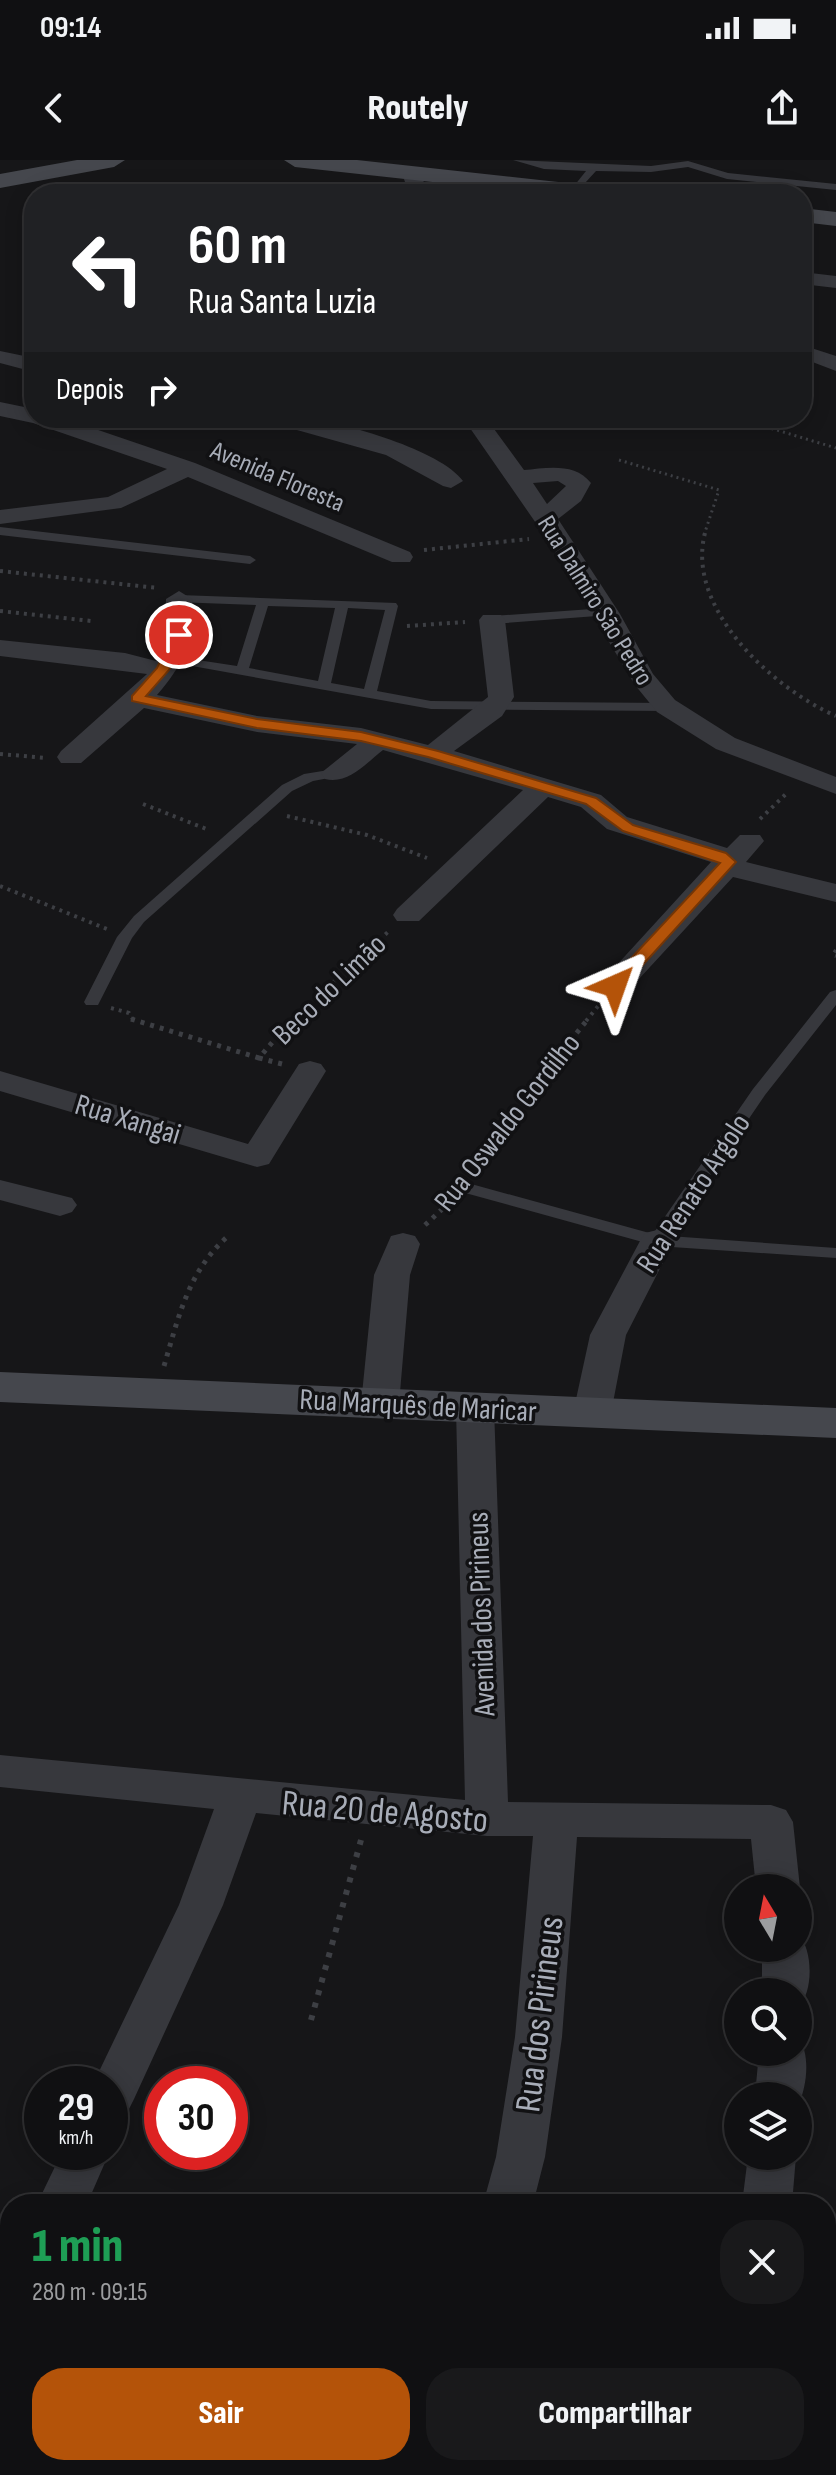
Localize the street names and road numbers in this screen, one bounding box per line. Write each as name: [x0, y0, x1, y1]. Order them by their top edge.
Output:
street label: Avenida Floresta: [205, 435, 349, 519]
street label: Rua Dalmiro São Pedro: [530, 510, 659, 691]
street label: Beco do Limão: [265, 927, 394, 1053]
street label: Rua Oswaldo Gordilho: [427, 1026, 589, 1219]
street label: Rua Xangai: [71, 1087, 185, 1153]
street label: Rua Renato Argolo: [629, 1107, 759, 1280]
street label: Rua Marquês de Maricar: [298, 1382, 538, 1430]
street label: Avenida dos Pirineus: [460, 1511, 504, 1718]
street label: Rua 20 de Agosto: [280, 1782, 490, 1843]
street label: Rua dos Pirineus: [507, 1914, 574, 2115]

